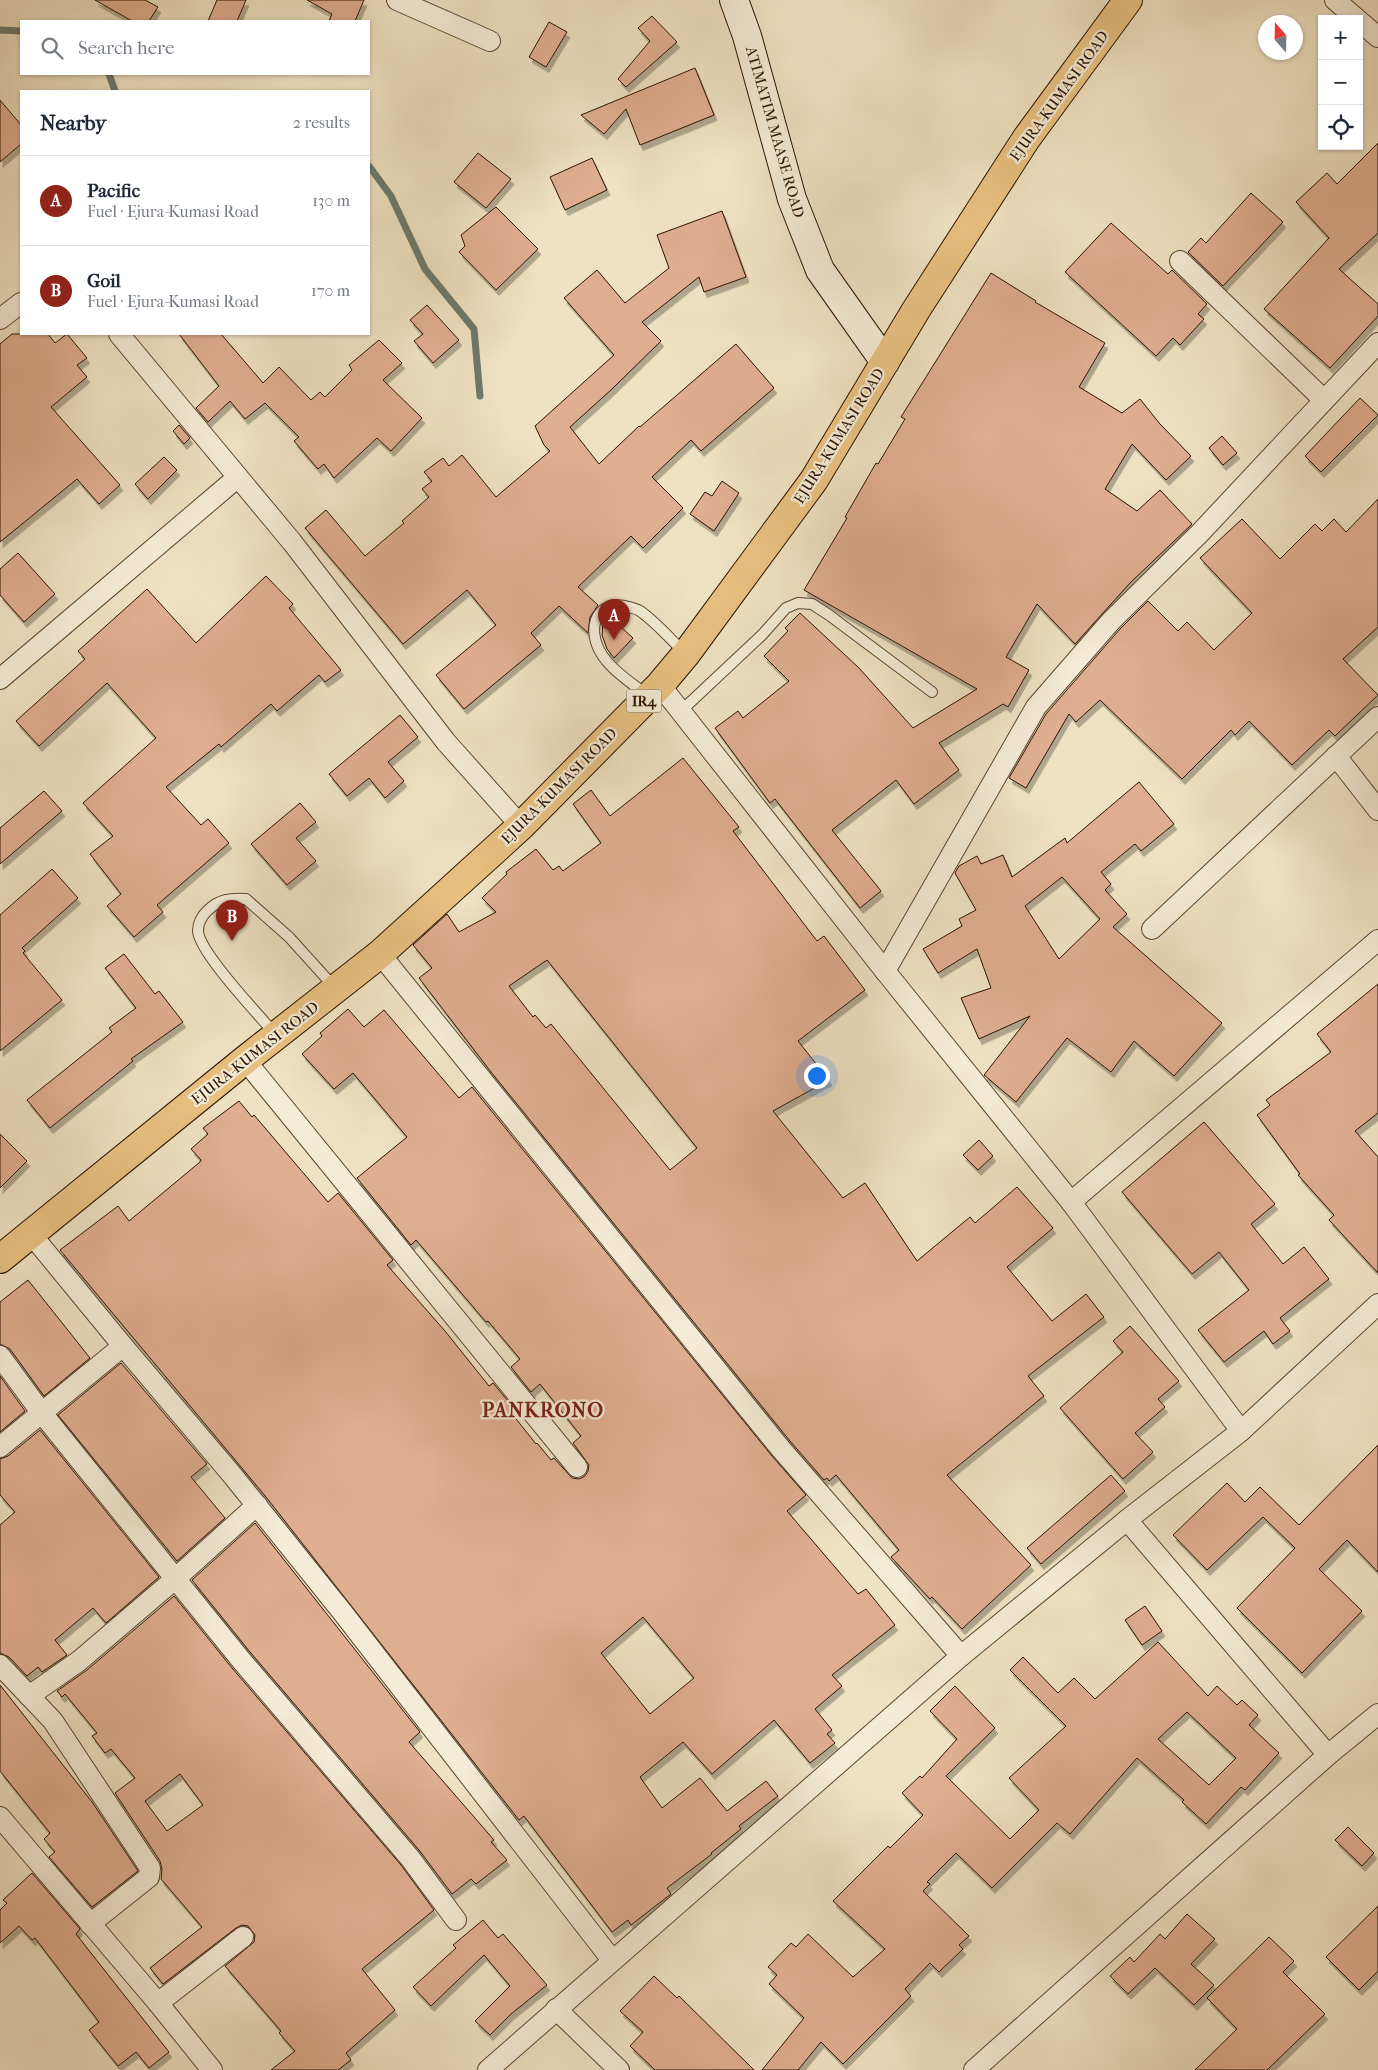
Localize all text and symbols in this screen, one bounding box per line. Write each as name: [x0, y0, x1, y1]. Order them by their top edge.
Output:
north arrow: [1258, 15, 1303, 60]
map controls: [1318, 15, 1363, 150]
button: +: [1318, 15, 1363, 60]
search box: [20, 20, 370, 75]
street label: EJURA-KUMASI ROAD: [1006, 27, 1112, 165]
icon: search: [38, 34, 66, 62]
text: Search here: [78, 37, 174, 59]
street label: ATIMATIM MAASE ROAD: [742, 43, 808, 220]
button: −: [1318, 60, 1363, 105]
button: locate: [1318, 105, 1363, 150]
text: Nearby: [40, 111, 106, 135]
text: 2 results: [293, 113, 350, 132]
text: Pacific: [87, 180, 140, 202]
text: A: [51, 191, 61, 210]
text: 130 m: [312, 191, 350, 210]
text: Fuel · Ejura-Kumasi Road: [87, 202, 259, 221]
text: Goil: [87, 270, 121, 292]
text: B: [51, 281, 61, 300]
text: 170 m: [311, 281, 350, 300]
text: Fuel · Ejura-Kumasi Road: [87, 292, 259, 311]
street label: EJURA-KUMASI ROAD: [790, 365, 888, 507]
pin: A: [598, 599, 630, 640]
road number: IR4: [626, 689, 662, 712]
street label: EJURA-KUMASI ROAD: [497, 724, 621, 848]
pin: B: [216, 900, 248, 941]
street label: EJURA-KUMASI ROAD: [188, 998, 322, 1108]
your location: [804, 1063, 830, 1089]
district label: PANKRONO: [482, 1399, 604, 1422]

